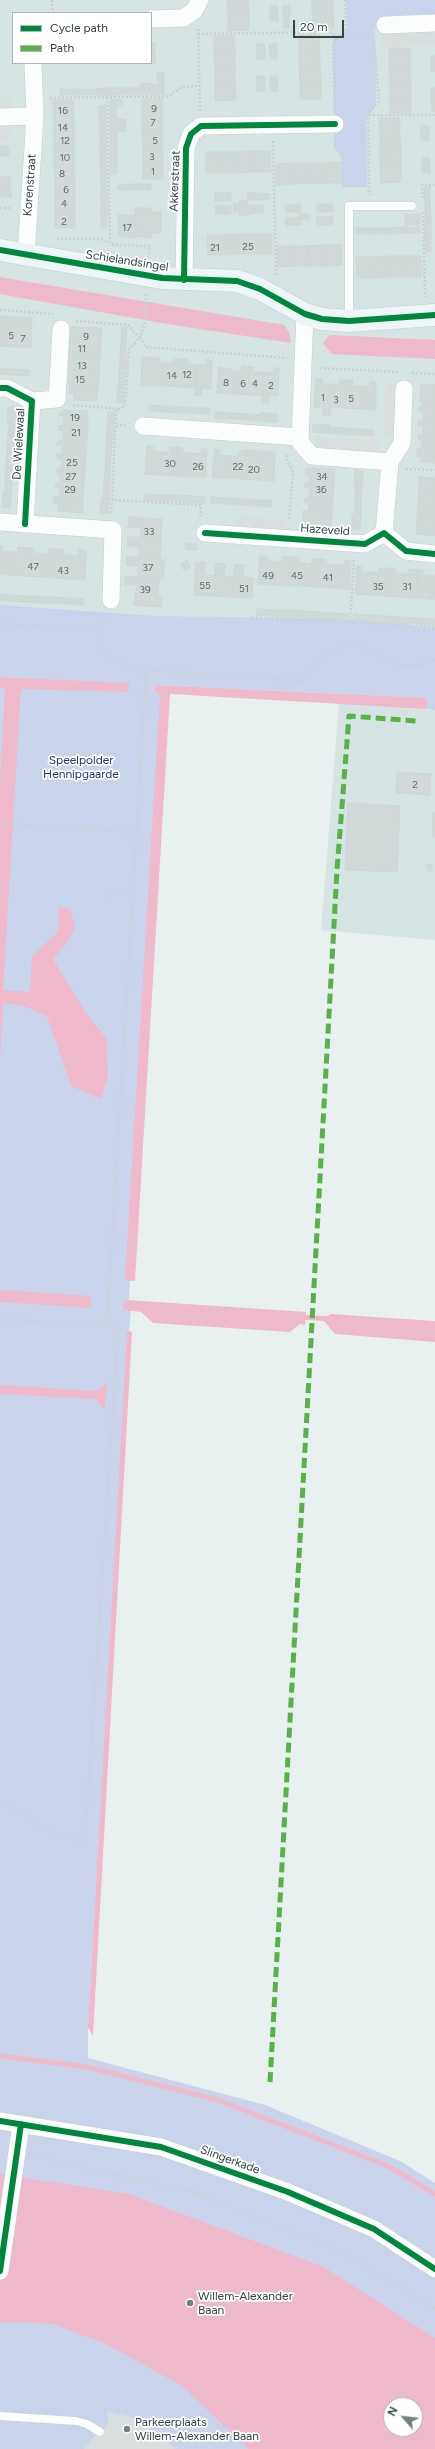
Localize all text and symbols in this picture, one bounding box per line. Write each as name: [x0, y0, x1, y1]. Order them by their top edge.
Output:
legend: [12, 12, 152, 64]
scale bar: [295, 12, 346, 38]
text: 20 m: [300, 20, 328, 34]
text: Cycle path: [50, 21, 108, 35]
text: Path: [50, 41, 74, 55]
house number: 9: [151, 103, 157, 115]
house number: 16: [58, 105, 68, 117]
house number: 7: [150, 117, 156, 129]
house number: 14: [58, 122, 68, 134]
house number: 12: [60, 135, 70, 147]
house number: 5: [152, 135, 158, 147]
street label: Akkerstraat: [167, 150, 183, 212]
house number: 3: [149, 151, 155, 163]
house number: 10: [60, 152, 70, 164]
street label: Korenstraat: [21, 153, 39, 217]
house number: 1: [151, 166, 155, 178]
house number: 8: [59, 168, 65, 180]
house number: 6: [63, 184, 69, 196]
house number: 4: [61, 198, 67, 210]
house number: 2: [61, 216, 67, 228]
house number: 17: [122, 222, 132, 234]
house number: 25: [242, 241, 254, 253]
house number: 21: [210, 242, 220, 254]
street label: Schielandsingel: [85, 247, 169, 275]
house number: 5: [8, 330, 14, 342]
house number: 9: [83, 331, 89, 343]
house number: 7: [20, 333, 26, 345]
house number: 11: [78, 343, 86, 355]
house number: 13: [77, 360, 87, 372]
house number: 12: [182, 369, 192, 381]
house number: 14: [167, 370, 177, 382]
house number: 15: [75, 374, 85, 386]
house number: 8: [223, 377, 229, 389]
house number: 6: [240, 378, 246, 390]
house number: 4: [252, 378, 258, 390]
house number: 2: [268, 380, 274, 392]
house number: 1: [321, 392, 325, 404]
house number: 5: [348, 393, 354, 405]
house number: 3: [333, 394, 339, 406]
street label: De Wielewaal: [10, 408, 28, 480]
house number: 19: [70, 412, 80, 424]
house number: 21: [71, 427, 81, 439]
house number: 25: [66, 457, 78, 469]
house number: 30: [164, 458, 176, 470]
house number: 26: [192, 461, 204, 473]
house number: 22: [232, 461, 244, 473]
house number: 20: [248, 464, 260, 476]
house number: 27: [66, 471, 76, 483]
house number: 34: [316, 471, 328, 483]
house number: 29: [64, 484, 76, 496]
house number: 36: [315, 484, 327, 496]
street label: Hazeveld: [300, 521, 350, 539]
house number: 33: [144, 526, 154, 538]
house number: 47: [27, 561, 39, 573]
house number: 37: [143, 562, 153, 574]
house number: 43: [57, 565, 69, 577]
house number: 49: [262, 570, 274, 582]
house number: 45: [291, 570, 303, 582]
house number: 41: [323, 572, 333, 584]
house number: 55: [199, 580, 211, 592]
house number: 35: [372, 581, 384, 593]
house number: 31: [402, 581, 412, 593]
house number: 51: [239, 583, 249, 595]
house number: 39: [139, 584, 151, 596]
park label: Speelpolder Hennipgaarde: [43, 753, 119, 781]
house number: 2: [412, 779, 418, 791]
street label: Slingerkade: [198, 2143, 262, 2177]
place label: Willem-Alexander Baan: [198, 2289, 293, 2317]
marker: Willem-Alexander Baan: [185, 2298, 195, 2308]
north arrow: [383, 2397, 423, 2437]
text: N: [385, 2405, 401, 2418]
place label: Parkeerplaats Willem-Alexander Baan: [135, 2415, 259, 2443]
marker: Parkeerplaats Willem-Alexander Baan: [122, 2424, 132, 2434]

